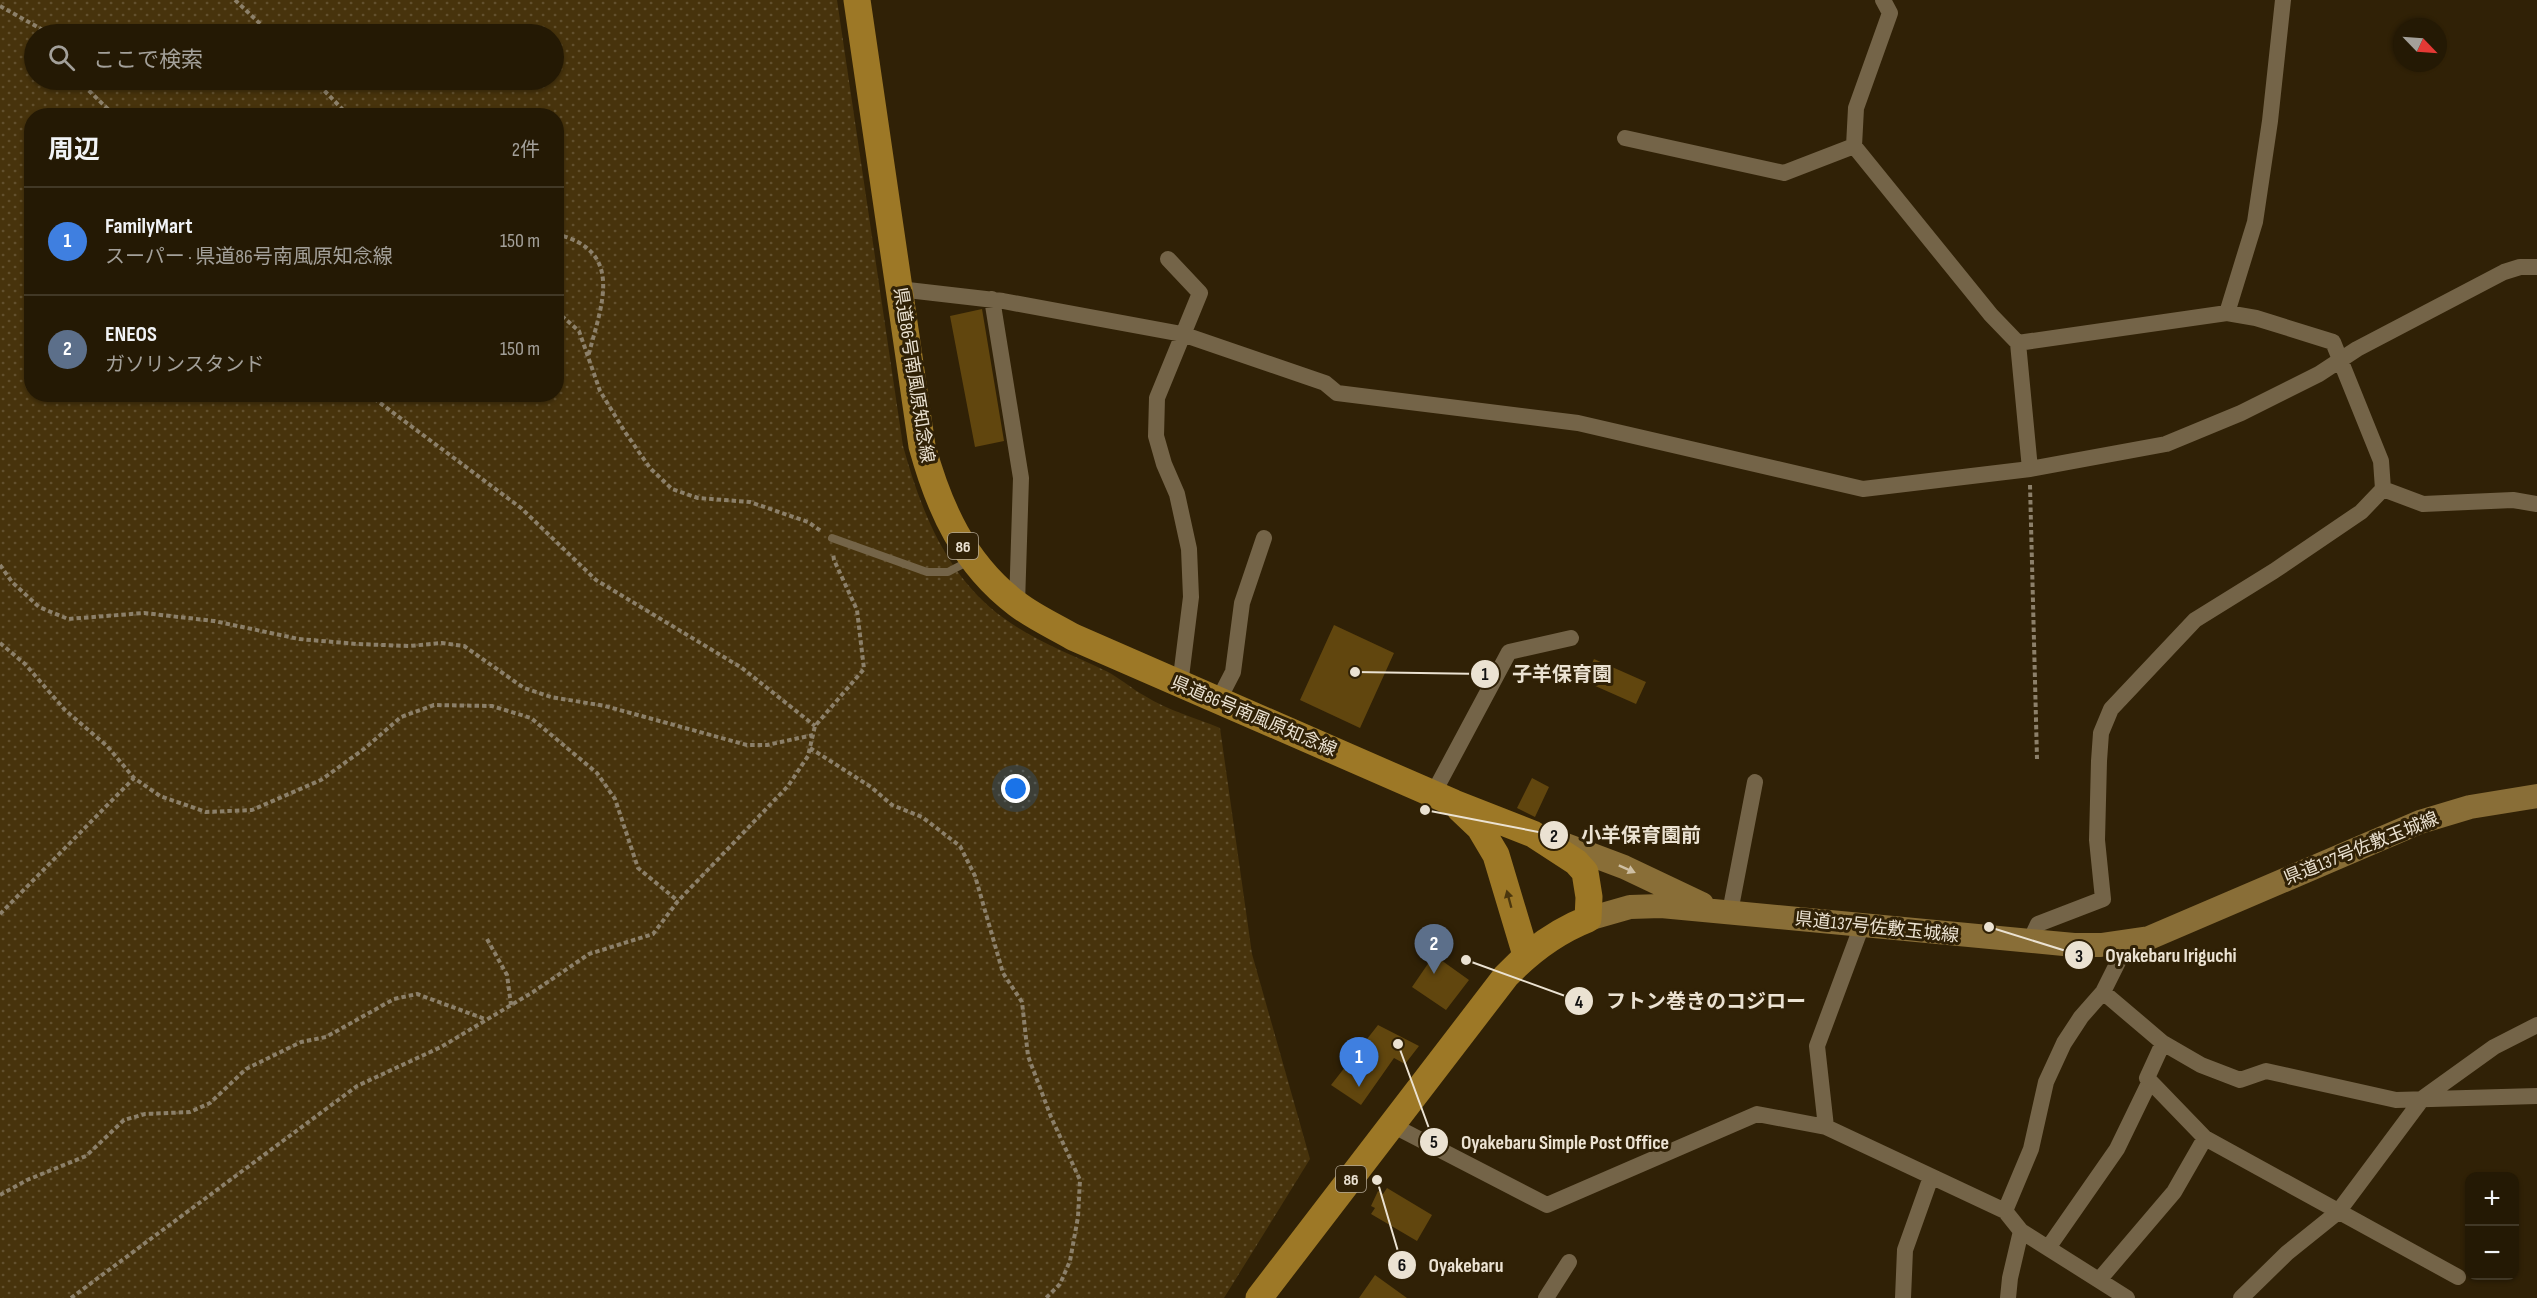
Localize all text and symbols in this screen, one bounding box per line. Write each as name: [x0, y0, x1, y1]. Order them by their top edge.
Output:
north arrow: [2393, 18, 2447, 72]
search box: [24, 24, 564, 90]
icon: search: [45, 41, 78, 74]
text: ここで検索: [93, 47, 203, 74]
text: 周辺: [48, 135, 100, 166]
text: 2件: [512, 138, 540, 162]
text: FamilyMart: [105, 213, 192, 240]
text: 1: [64, 229, 71, 253]
text: 150 m: [500, 229, 540, 253]
text: スーパー · 県道86号南風原知念線: [105, 245, 393, 269]
street label: 県道86号南風原知念線: [889, 286, 938, 465]
text: ENEOS: [105, 321, 157, 348]
text: 2: [63, 337, 72, 361]
text: 150 m: [500, 337, 540, 361]
text: ガソリンスタンド: [105, 353, 265, 377]
road number: 86: [948, 533, 978, 559]
callout: 子羊保育園: [1470, 655, 1624, 693]
text: 子羊保育園: [1512, 663, 1612, 687]
text: 1: [1481, 664, 1489, 685]
street label: 県道86号南風原知念線: [1168, 672, 1340, 761]
your location: [1001, 774, 1030, 803]
street label: 県道137号佐敷玉城線: [2281, 808, 2442, 889]
callout: 小羊保育園前: [1539, 816, 1713, 854]
text: 小羊保育園前: [1581, 824, 1701, 848]
text: 2: [1550, 826, 1558, 847]
one-way arrow: [1618, 864, 1635, 873]
one-way arrow: [1504, 889, 1514, 908]
street label: 県道137号佐敷玉城線: [1794, 908, 1960, 947]
pin: 2: [1414, 924, 1454, 974]
callout: Oyakebaru Iriguchi: [2064, 936, 2249, 974]
text: Oyakebaru Iriguchi: [2105, 944, 2237, 968]
text: 3: [2075, 946, 2083, 967]
callout: フトン巻きのコジロー: [1564, 982, 1818, 1020]
text: フトン巻きのコジロー: [1606, 990, 1806, 1014]
text: 4: [1575, 992, 1584, 1013]
pin: 1: [1340, 1038, 1378, 1087]
callout: Oyakebaru Simple Post Office: [1419, 1123, 1681, 1161]
text: Oyakebaru Simple Post Office: [1461, 1131, 1669, 1155]
text: 5: [1430, 1132, 1438, 1153]
road number: 86: [1336, 1166, 1366, 1192]
map controls: [2465, 1172, 2519, 1280]
button: +: [2465, 1172, 2519, 1226]
button: −: [2465, 1226, 2519, 1280]
callout: Oyakebaru: [1387, 1246, 1516, 1284]
text: Oyakebaru: [1428, 1254, 1504, 1278]
text: 6: [1398, 1255, 1406, 1276]

